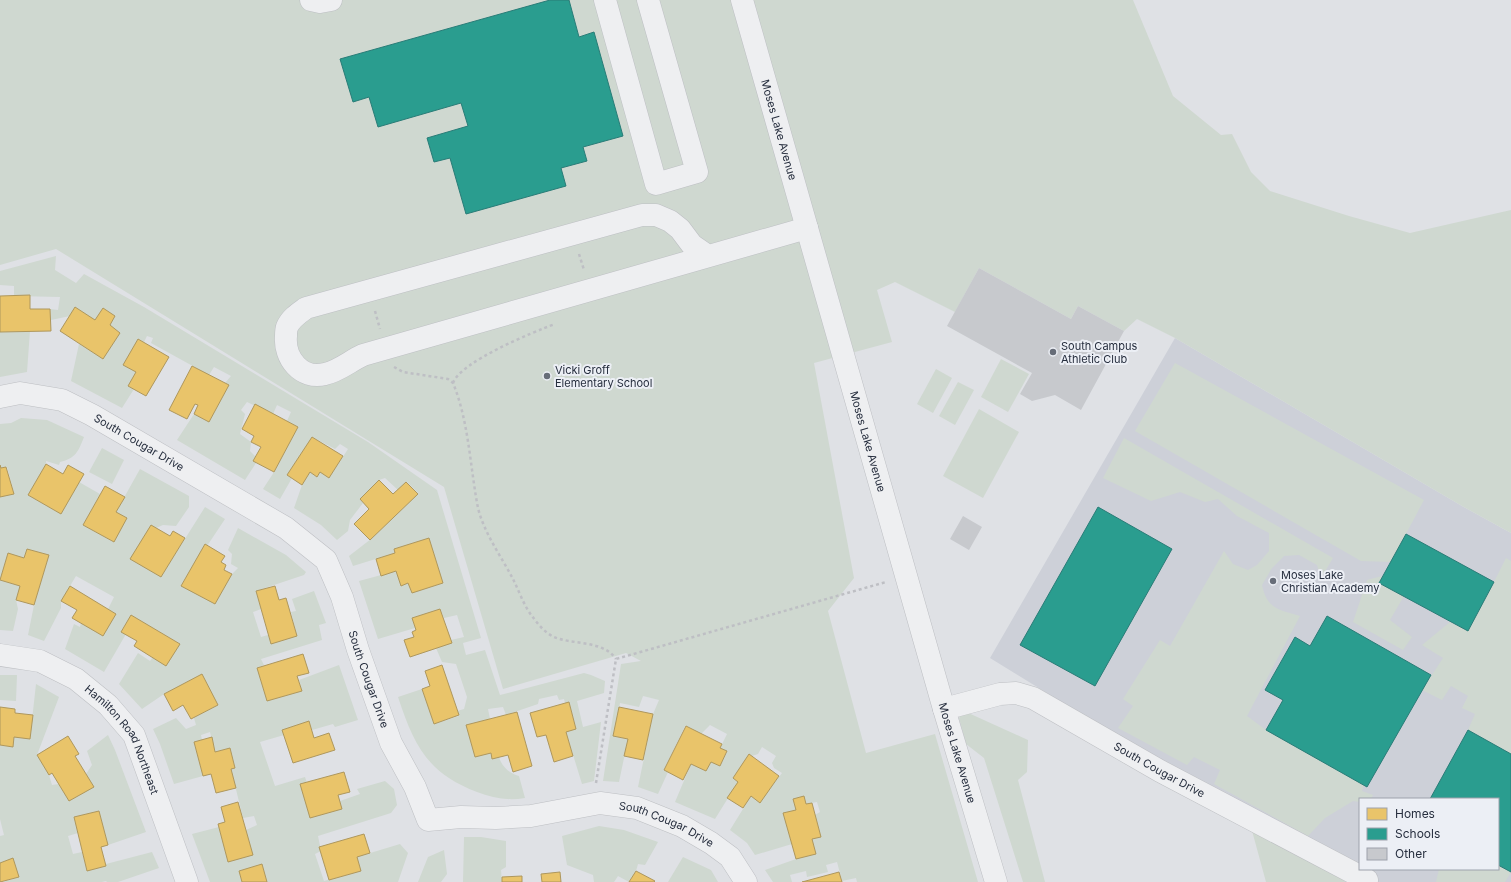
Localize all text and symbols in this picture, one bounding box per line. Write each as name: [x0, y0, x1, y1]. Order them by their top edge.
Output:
street label: Moses Lake Avenue: [758, 78, 800, 182]
place label: South Campus Athletic Club: [1061, 339, 1137, 366]
marker: South Campus Athletic Club: [1048, 347, 1058, 357]
place label: Vicki Groff Elementary School: [555, 363, 652, 390]
marker: Vicki Groff Elementary School: [542, 371, 552, 381]
street label: Moses Lake Avenue: [847, 389, 889, 493]
street label: South Cougar Drive: [91, 411, 187, 474]
place label: Moses Lake Christian Academy: [1281, 568, 1379, 595]
marker: Moses Lake Christian Academy: [1268, 576, 1278, 586]
street label: South Cougar Drive: [346, 629, 392, 730]
street label: Hamilton Road Northeast: [82, 682, 162, 797]
street label: Moses Lake Avenue: [936, 701, 979, 805]
street label: South Cougar Drive: [1111, 739, 1207, 800]
legend: [1359, 798, 1499, 870]
street label: South Cougar Drive: [618, 799, 716, 850]
text: Homes: [1395, 806, 1435, 821]
text: Schools: [1395, 826, 1440, 841]
text: Other: [1395, 846, 1427, 861]

